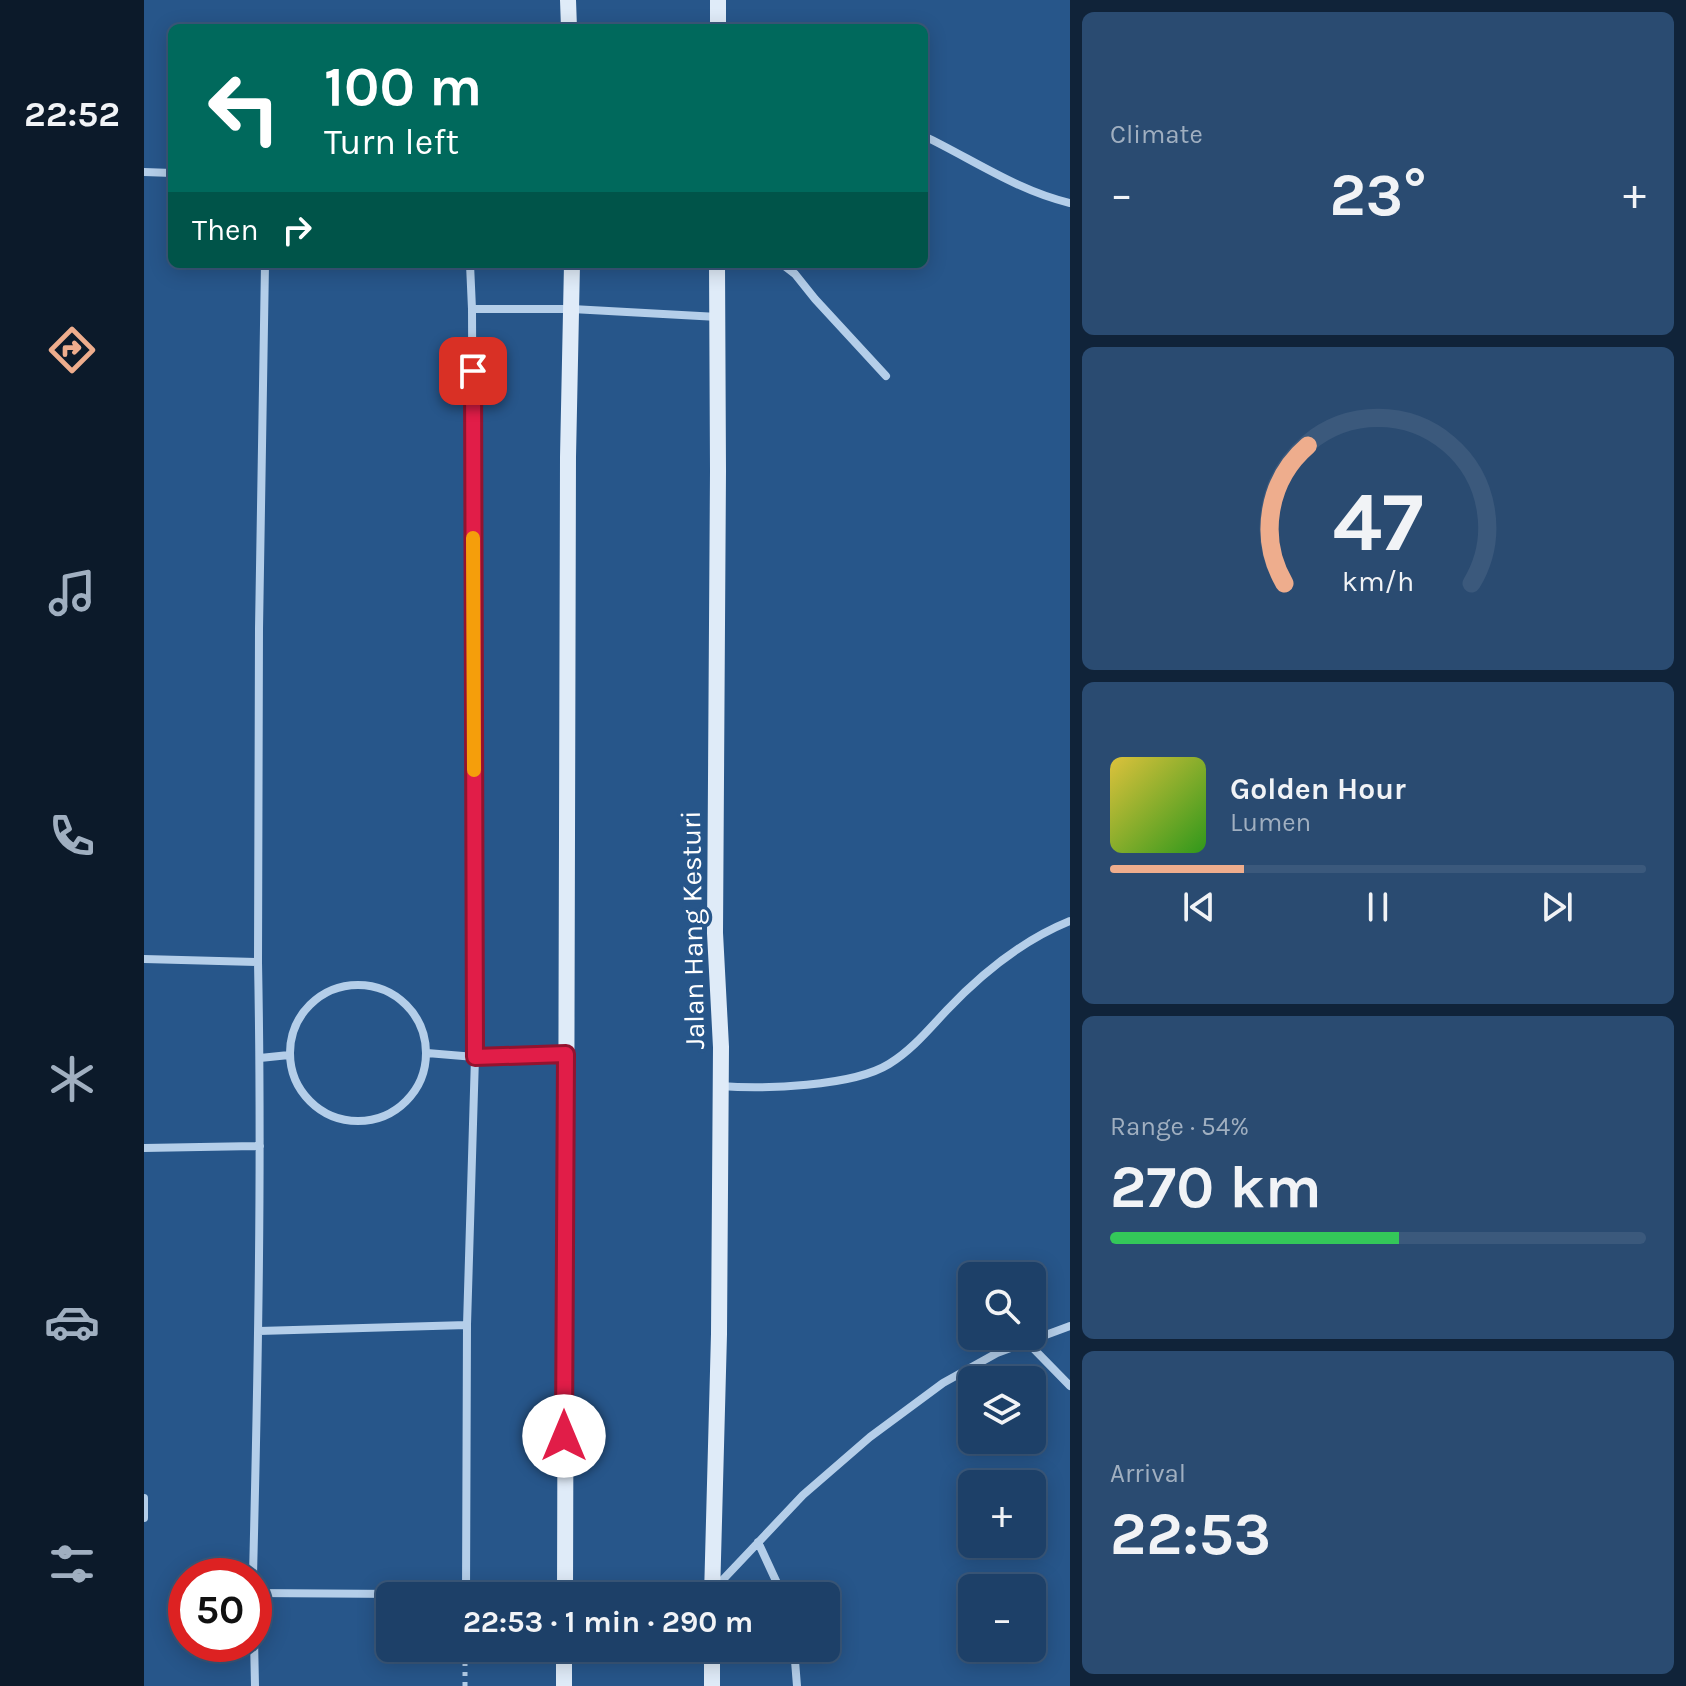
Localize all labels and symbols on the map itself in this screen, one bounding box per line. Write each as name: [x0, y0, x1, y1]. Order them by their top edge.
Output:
pin: [439, 337, 507, 405]
street label: Jalan Hang Kesturi: [674, 810, 711, 1050]
position arrow: [522, 1394, 606, 1478]
speed limit sign: 50: [168, 1558, 272, 1662]

